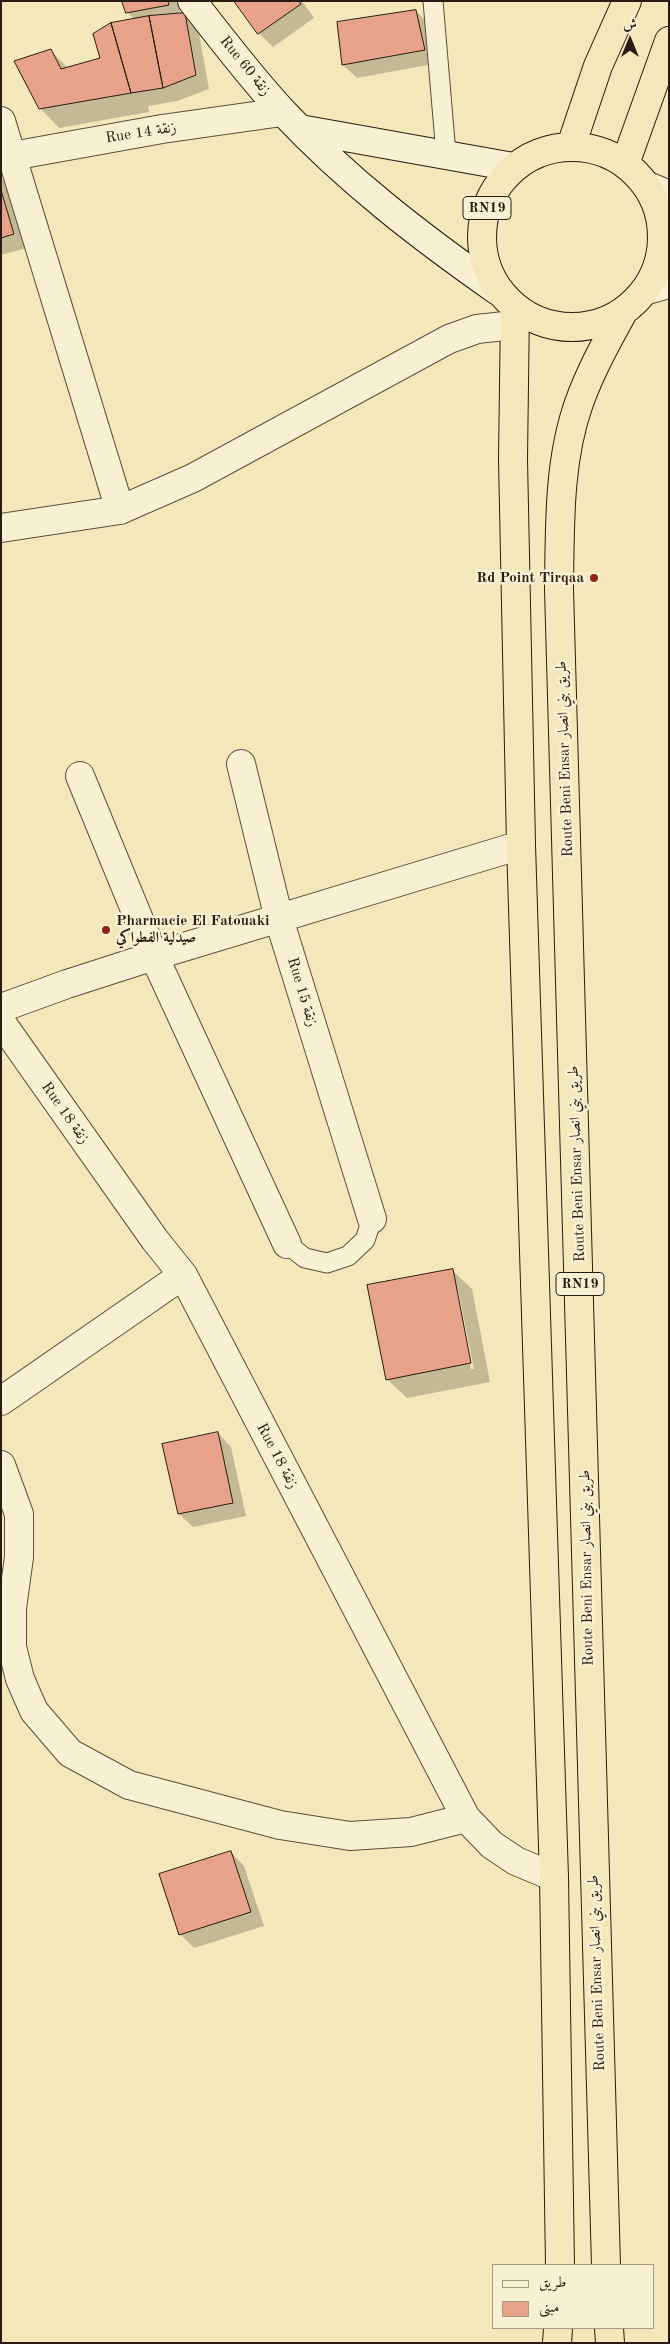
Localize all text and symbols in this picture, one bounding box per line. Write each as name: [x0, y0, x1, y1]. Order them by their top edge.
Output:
north arrow: [605, 15, 655, 65]
text: ش: [623, 18, 637, 32]
street label: Rue 60 زنقة: [215, 32, 275, 100]
street label: Rue 14 زنقة: [104, 119, 178, 147]
road number: RN19: [463, 197, 511, 220]
place label: Rd Point Tirqaa: [476, 569, 584, 587]
marker: Rd Point Tirqaa: [588, 572, 600, 584]
street label: Route Beni Ensar طريق بني انصار: [553, 661, 577, 857]
place label: Pharmacie El Fatouaki صيدلية الفطواكي: [116, 912, 270, 947]
marker: Pharmacie El Fatouaki صيدلية الفطواكي: [100, 924, 112, 936]
street label: Rue 15 زنقة: [283, 955, 321, 1029]
street label: Route Beni Ensar طريق بني انصار: [565, 1066, 589, 1262]
street label: Rue 18 زنقة: [37, 1078, 93, 1148]
road number: RN19: [556, 1272, 604, 1296]
street label: Rue 18 زنقة: [252, 1420, 302, 1492]
street label: Route Beni Ensar طريق بني انصار: [576, 1470, 598, 1666]
street label: Route Beni Ensar طريق بني انصار: [585, 1875, 609, 2071]
legend: [492, 2264, 655, 2329]
text: طريق: [539, 2276, 566, 2291]
text: مبنى: [539, 2301, 559, 2316]

